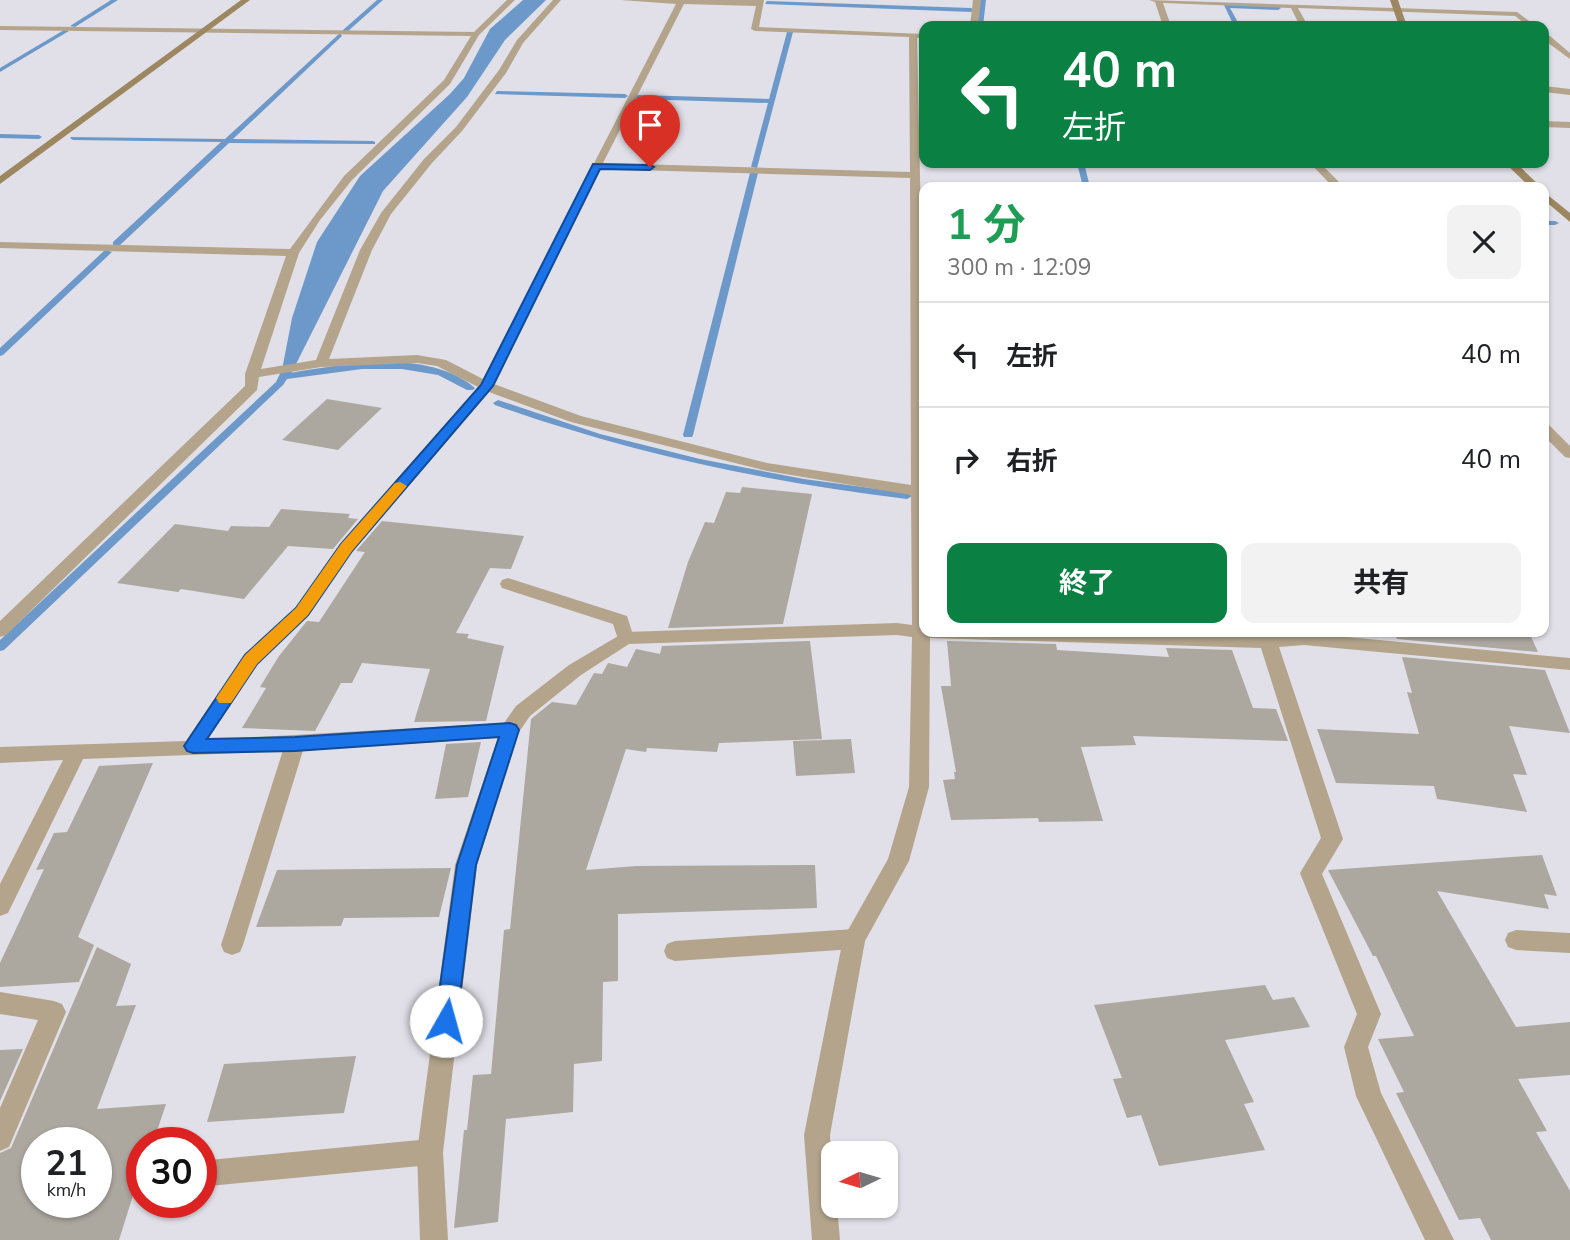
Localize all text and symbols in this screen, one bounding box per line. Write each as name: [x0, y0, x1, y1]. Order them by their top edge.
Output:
text: 40 m: [1062, 37, 1177, 104]
icon: left: [947, 49, 1038, 140]
pin: [620, 95, 680, 167]
icon: arrive: [631, 106, 669, 144]
text: 左折: [1062, 106, 1126, 149]
text: 1 分: [947, 197, 1026, 254]
button: close: [1447, 205, 1521, 279]
text: 300 m · 12:09: [947, 252, 1092, 283]
icon: left: [947, 336, 985, 374]
text: 40 m: [1461, 337, 1521, 372]
text: 左折: [1006, 339, 1058, 374]
icon: right: [947, 441, 985, 479]
text: 40 m: [1461, 442, 1521, 477]
text: 右折: [1006, 444, 1058, 479]
button: 終了: [947, 543, 1227, 623]
button: 共有: [1241, 543, 1521, 623]
position arrow: [409, 984, 483, 1058]
speed limit sign: 30: [126, 1127, 217, 1218]
text: 21: [45, 1140, 88, 1187]
north arrow: [821, 1141, 898, 1218]
map controls: [821, 1141, 898, 1218]
text: km/h: [47, 1178, 86, 1202]

